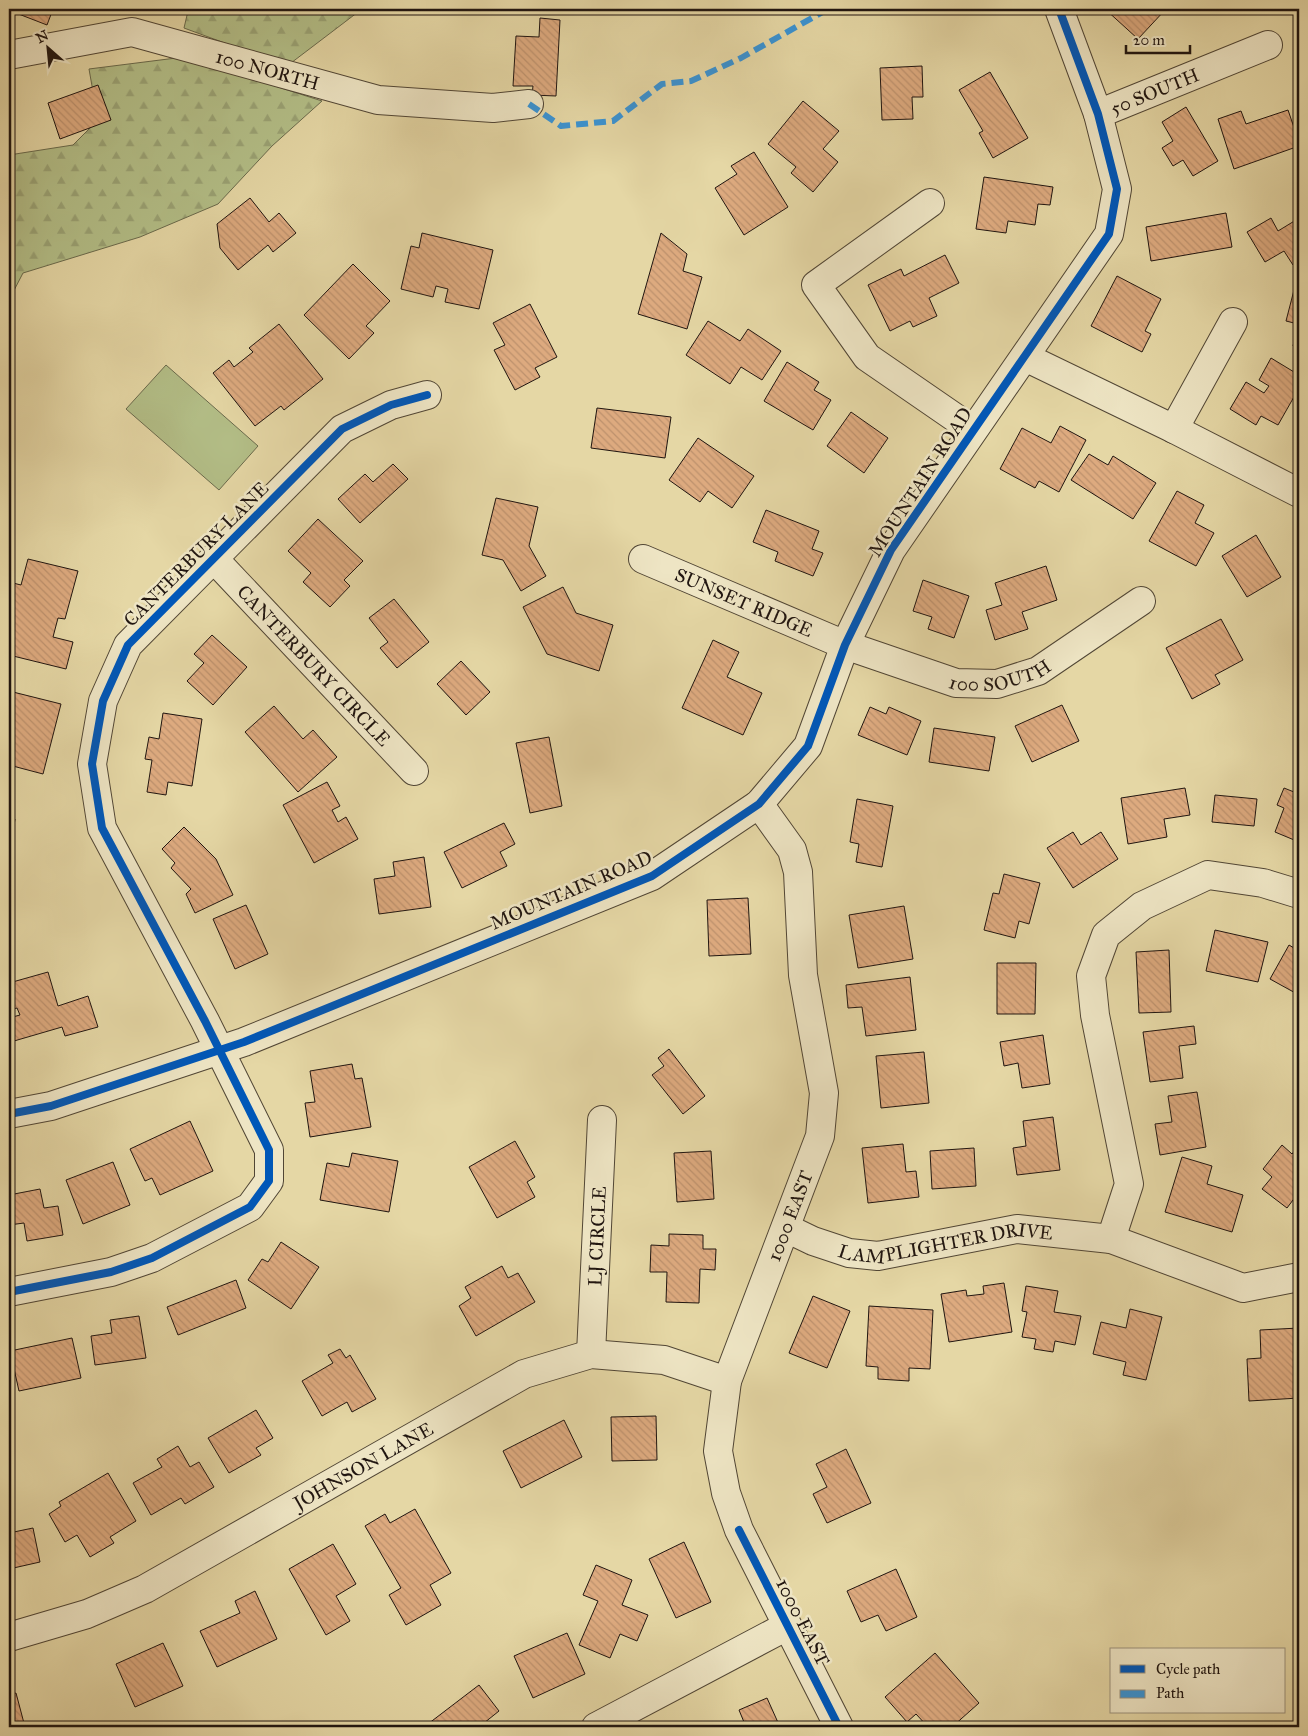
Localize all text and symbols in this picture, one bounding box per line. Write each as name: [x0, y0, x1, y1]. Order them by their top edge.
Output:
north arrow: [22, 22, 72, 72]
scale bar: [1126, 22, 1189, 54]
text: N: [33, 27, 52, 47]
text: 20 m: [1133, 31, 1165, 49]
street label: 100 NORTH: [213, 44, 322, 95]
street label: 50 SOUTH: [1107, 63, 1202, 119]
street label: MOUNTAIN ROAD: [863, 403, 977, 561]
street label: CANTERBURY LANE: [119, 476, 274, 631]
street label: SUNSET RIDGE: [672, 563, 817, 642]
street label: CANTERBURY CIRCLE: [233, 580, 396, 751]
street label: 100 SOUTH: [946, 654, 1055, 696]
street label: MOUNTAIN ROAD: [487, 845, 655, 935]
street label: 1000 EAST: [762, 1168, 818, 1264]
street label: LJ CIRCLE: [583, 1185, 610, 1287]
street label: LAMPLIGHTER DRIVE: [835, 1217, 1054, 1268]
street label: JOHNSON LANE: [287, 1417, 437, 1516]
street label: 1000 EAST: [771, 1574, 835, 1670]
legend: [1110, 1648, 1286, 1714]
text: Cycle path: [1156, 1660, 1221, 1678]
text: Path: [1156, 1684, 1185, 1702]

